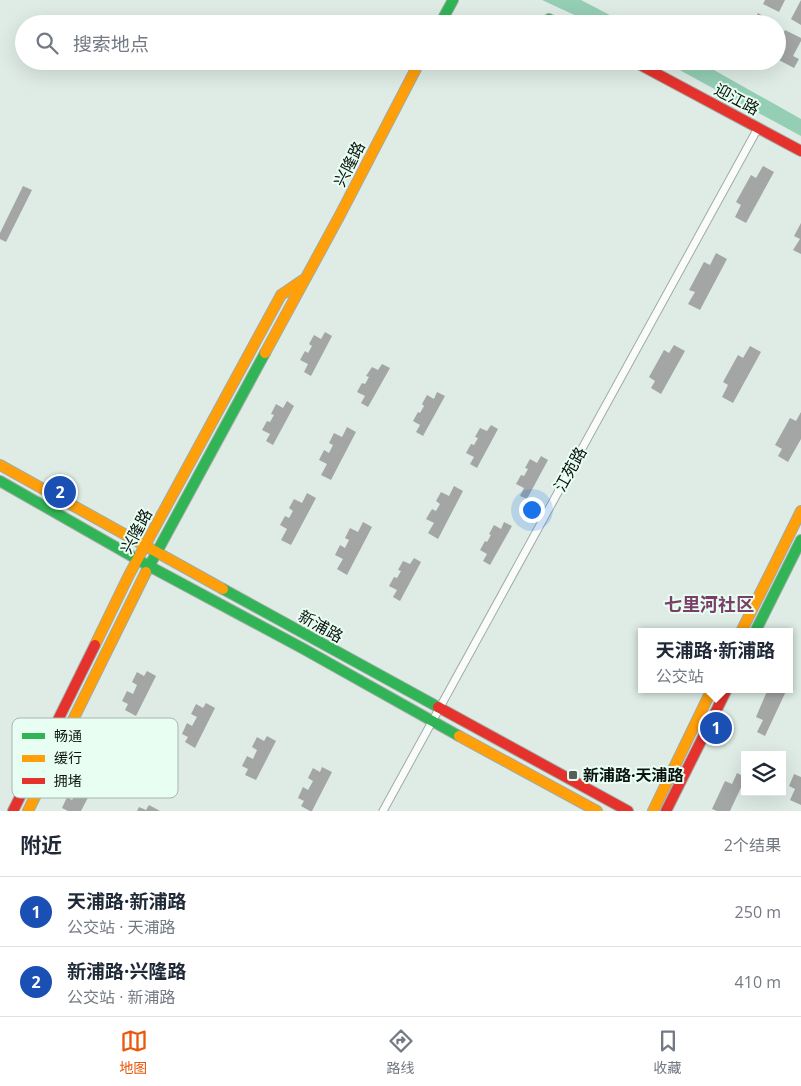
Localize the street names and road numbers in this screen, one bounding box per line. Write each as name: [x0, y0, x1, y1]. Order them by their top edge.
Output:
street label: 迎江路: [711, 78, 763, 120]
street label: 兴隆路: [328, 138, 370, 190]
street label: 江苑路: [549, 443, 591, 495]
street label: 兴隆路: [115, 505, 157, 557]
street label: 新浦路: [295, 605, 347, 647]

